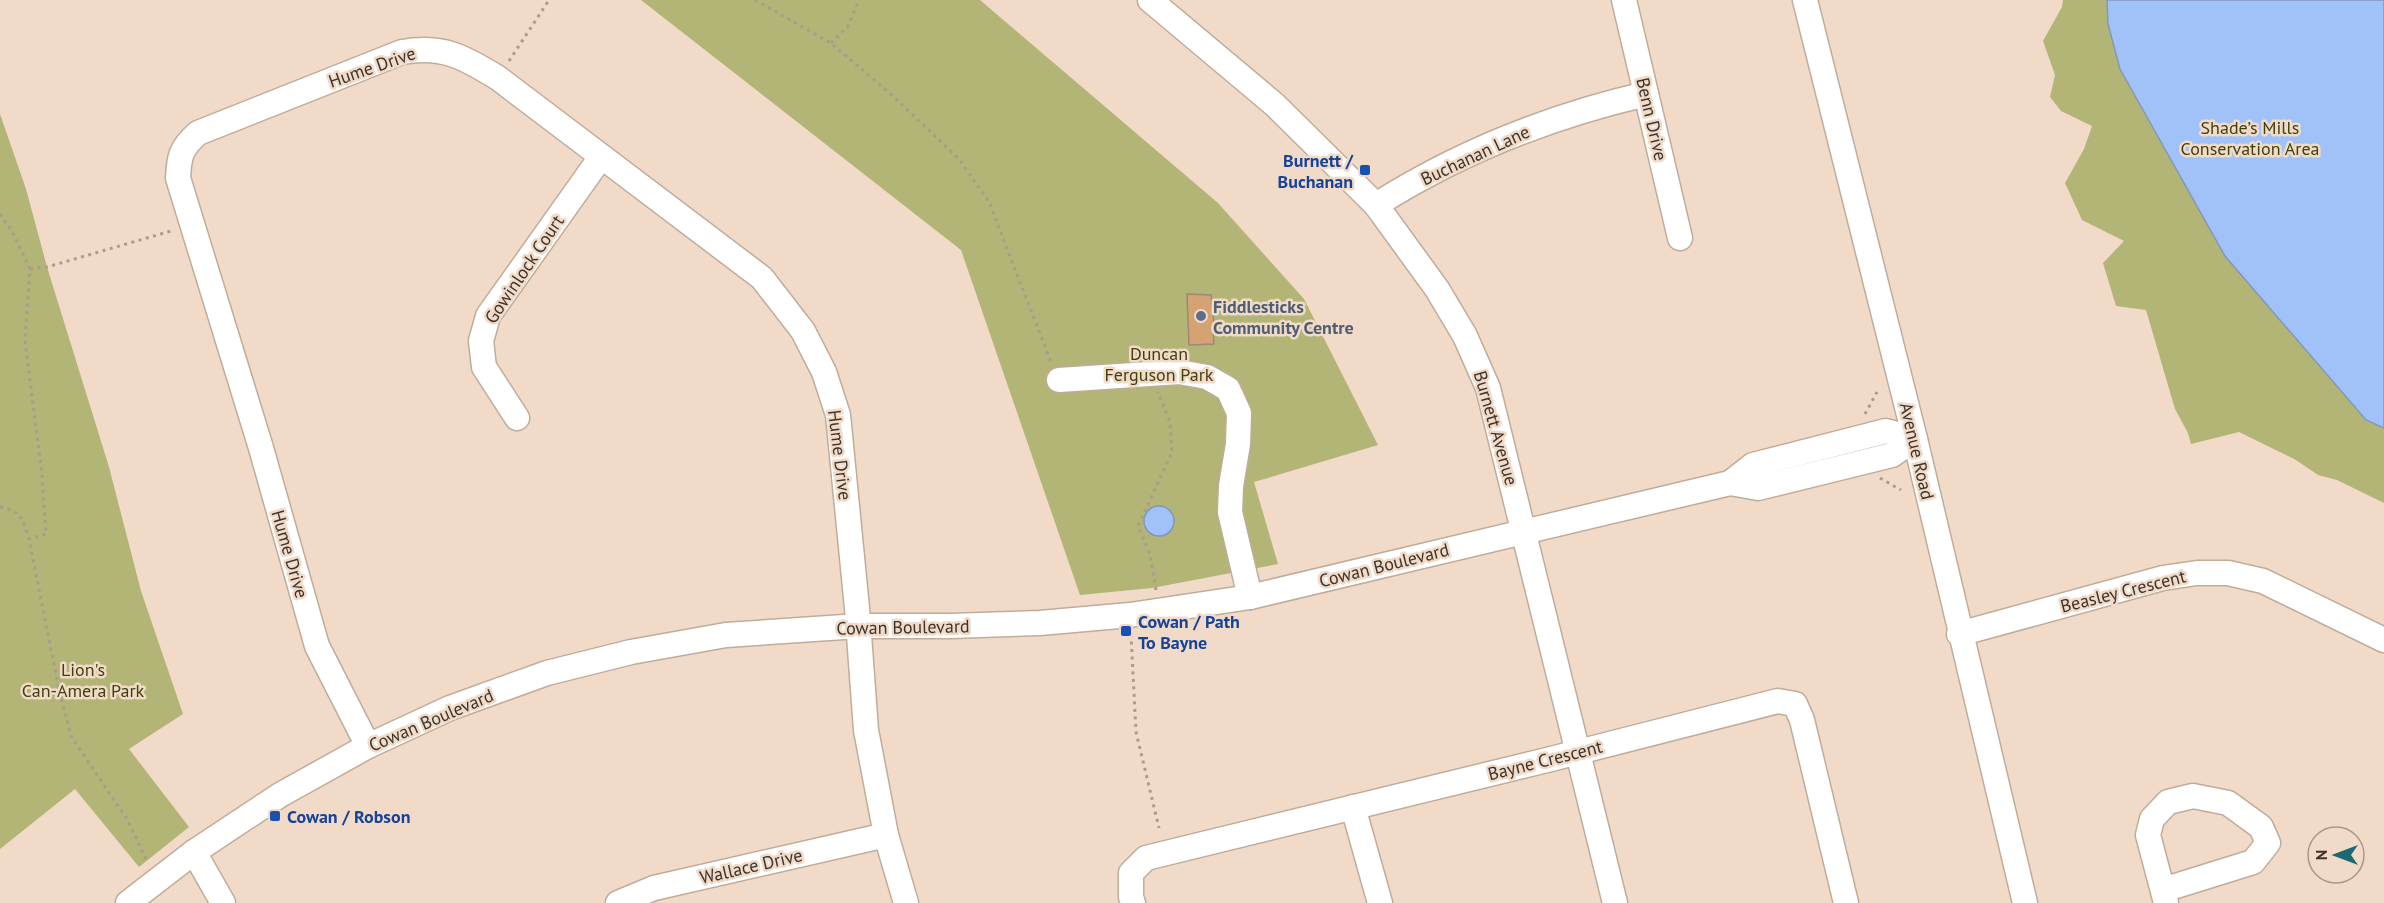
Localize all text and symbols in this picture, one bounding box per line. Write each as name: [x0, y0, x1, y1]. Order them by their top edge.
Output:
street label: Hume Drive: [325, 41, 419, 93]
street label: Benn Drive: [1631, 75, 1673, 163]
park label: Shade’s Mills Conservation Area: [2181, 116, 2319, 160]
street label: Buchanan Lane: [1417, 120, 1533, 190]
place label: Burnett / Buchanan: [1278, 149, 1354, 193]
marker: Burnett / Buchanan: [1358, 163, 1372, 177]
street label: Gowinlock Court: [479, 210, 569, 328]
place label: Fiddlesticks Community Centre: [1213, 295, 1354, 339]
marker: Fiddlesticks Community Centre: [1194, 309, 1208, 323]
park label: Duncan Ferguson Park: [1105, 342, 1214, 386]
street label: Burnett Avenue: [1469, 368, 1523, 488]
street label: Avenue Road: [1895, 400, 1939, 502]
street label: Hume Drive: [823, 409, 857, 501]
street label: Hume Drive: [266, 507, 314, 601]
street label: Cowan Boulevard: [1317, 538, 1451, 592]
street label: Beasley Crescent: [2058, 564, 2188, 618]
place label: Cowan / Path To Bayne: [1138, 610, 1240, 654]
street label: Cowan Boulevard: [836, 614, 970, 640]
marker: Cowan / Path To Bayne: [1119, 624, 1133, 638]
park label: Lion's Can-Amera Park: [22, 658, 145, 702]
street label: Cowan Boulevard: [365, 683, 497, 757]
street label: Bayne Crescent: [1485, 735, 1605, 785]
place label: Cowan / Robson: [287, 805, 410, 828]
marker: Cowan / Robson: [268, 809, 282, 823]
north arrow: [2306, 825, 2366, 885]
street label: Wallace Drive: [697, 843, 805, 889]
text: N: [2311, 850, 2331, 860]

